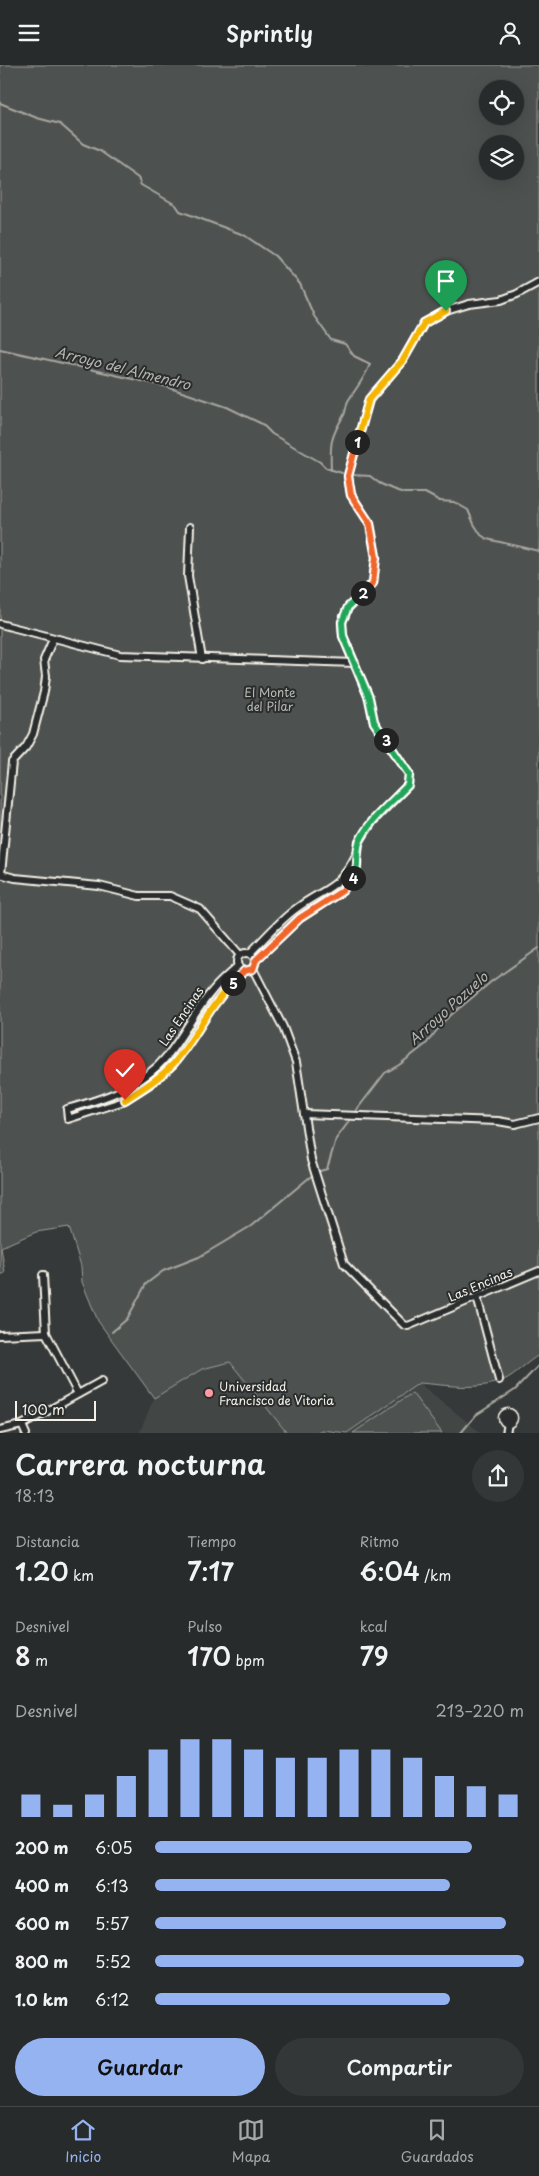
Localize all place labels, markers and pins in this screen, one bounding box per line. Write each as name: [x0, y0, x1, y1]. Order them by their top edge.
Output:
pin: [425, 260, 467, 311]
pin: 1: [344, 429, 370, 455]
pin: 2: [350, 581, 376, 605]
pin: 3: [374, 727, 398, 753]
pin: 4: [340, 865, 366, 891]
pin: 5: [220, 971, 246, 995]
pin: [104, 1049, 146, 1100]
place label: Universidad Francisco de Vitoria: [219, 1377, 334, 1409]
marker: Universidad Francisco de Vitoria: [203, 1387, 215, 1399]

